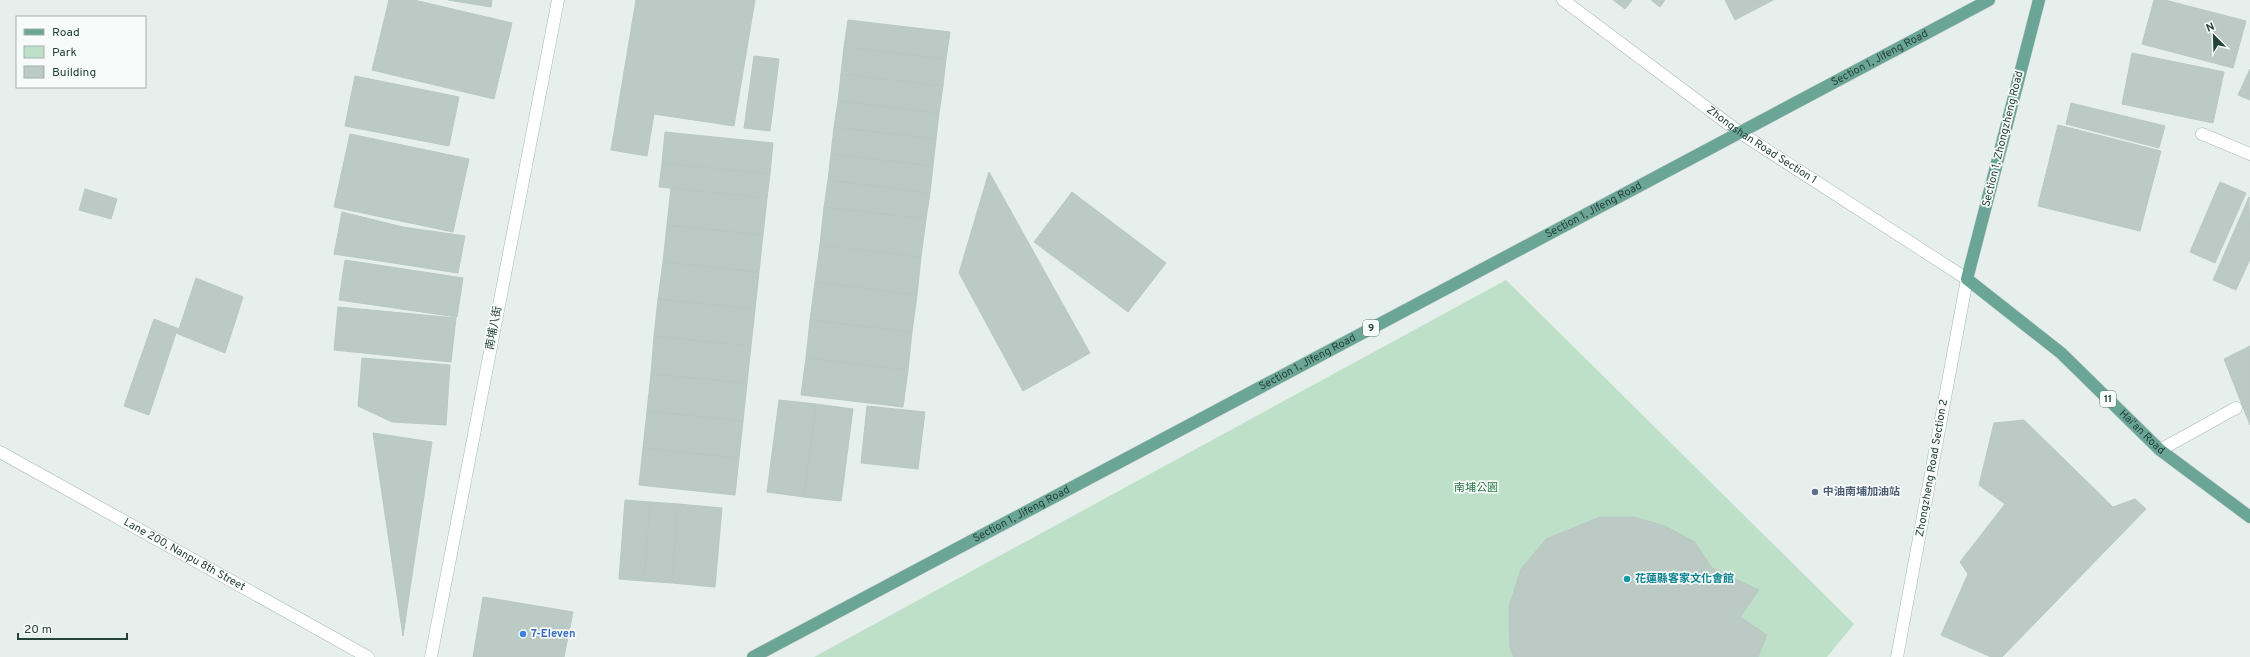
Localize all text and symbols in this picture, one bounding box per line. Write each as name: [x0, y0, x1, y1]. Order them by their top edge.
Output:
legend: [16, 16, 146, 88]
north arrow: [2194, 16, 2234, 56]
text: N: [2204, 20, 2217, 36]
text: Road: [52, 25, 80, 41]
street label: Section 1, Jifeng Road: [1829, 27, 1931, 90]
text: Park: [52, 45, 77, 61]
text: Building: [52, 65, 96, 81]
street label: Section 1, Zhongzheng Road: [1979, 70, 2027, 208]
street label: Zhongshan Road Section 1: [1704, 103, 1819, 187]
street label: Section 1, Jifeng Road: [1543, 179, 1644, 242]
street label: 南埔八街: [483, 305, 505, 351]
road number: 9: [1363, 320, 1379, 336]
street label: Section 1, Jifeng Road: [1257, 331, 1358, 394]
road number: 11: [2100, 391, 2116, 407]
street label: Zhongzheng Road Section 2: [1913, 398, 1951, 538]
street label: Hai'an Road: [2116, 407, 2167, 458]
park label: 南埔公園: [1454, 481, 1498, 495]
street label: Section 1, Jifeng Road: [971, 483, 1072, 546]
place label: 中油南埔加油站: [1823, 485, 1900, 499]
marker: 中油南埔加油站: [1810, 487, 1820, 497]
street label: Lane 200, Nanpu 8th Street: [121, 515, 248, 594]
place label: 花蓮縣客家文化會館: [1635, 572, 1734, 586]
marker: 花蓮縣客家文化會館: [1622, 574, 1632, 584]
scale bar: [18, 615, 127, 641]
text: 20 m: [24, 622, 52, 638]
place label: 7-Eleven: [531, 627, 575, 641]
marker: 7-Eleven: [518, 629, 528, 639]

